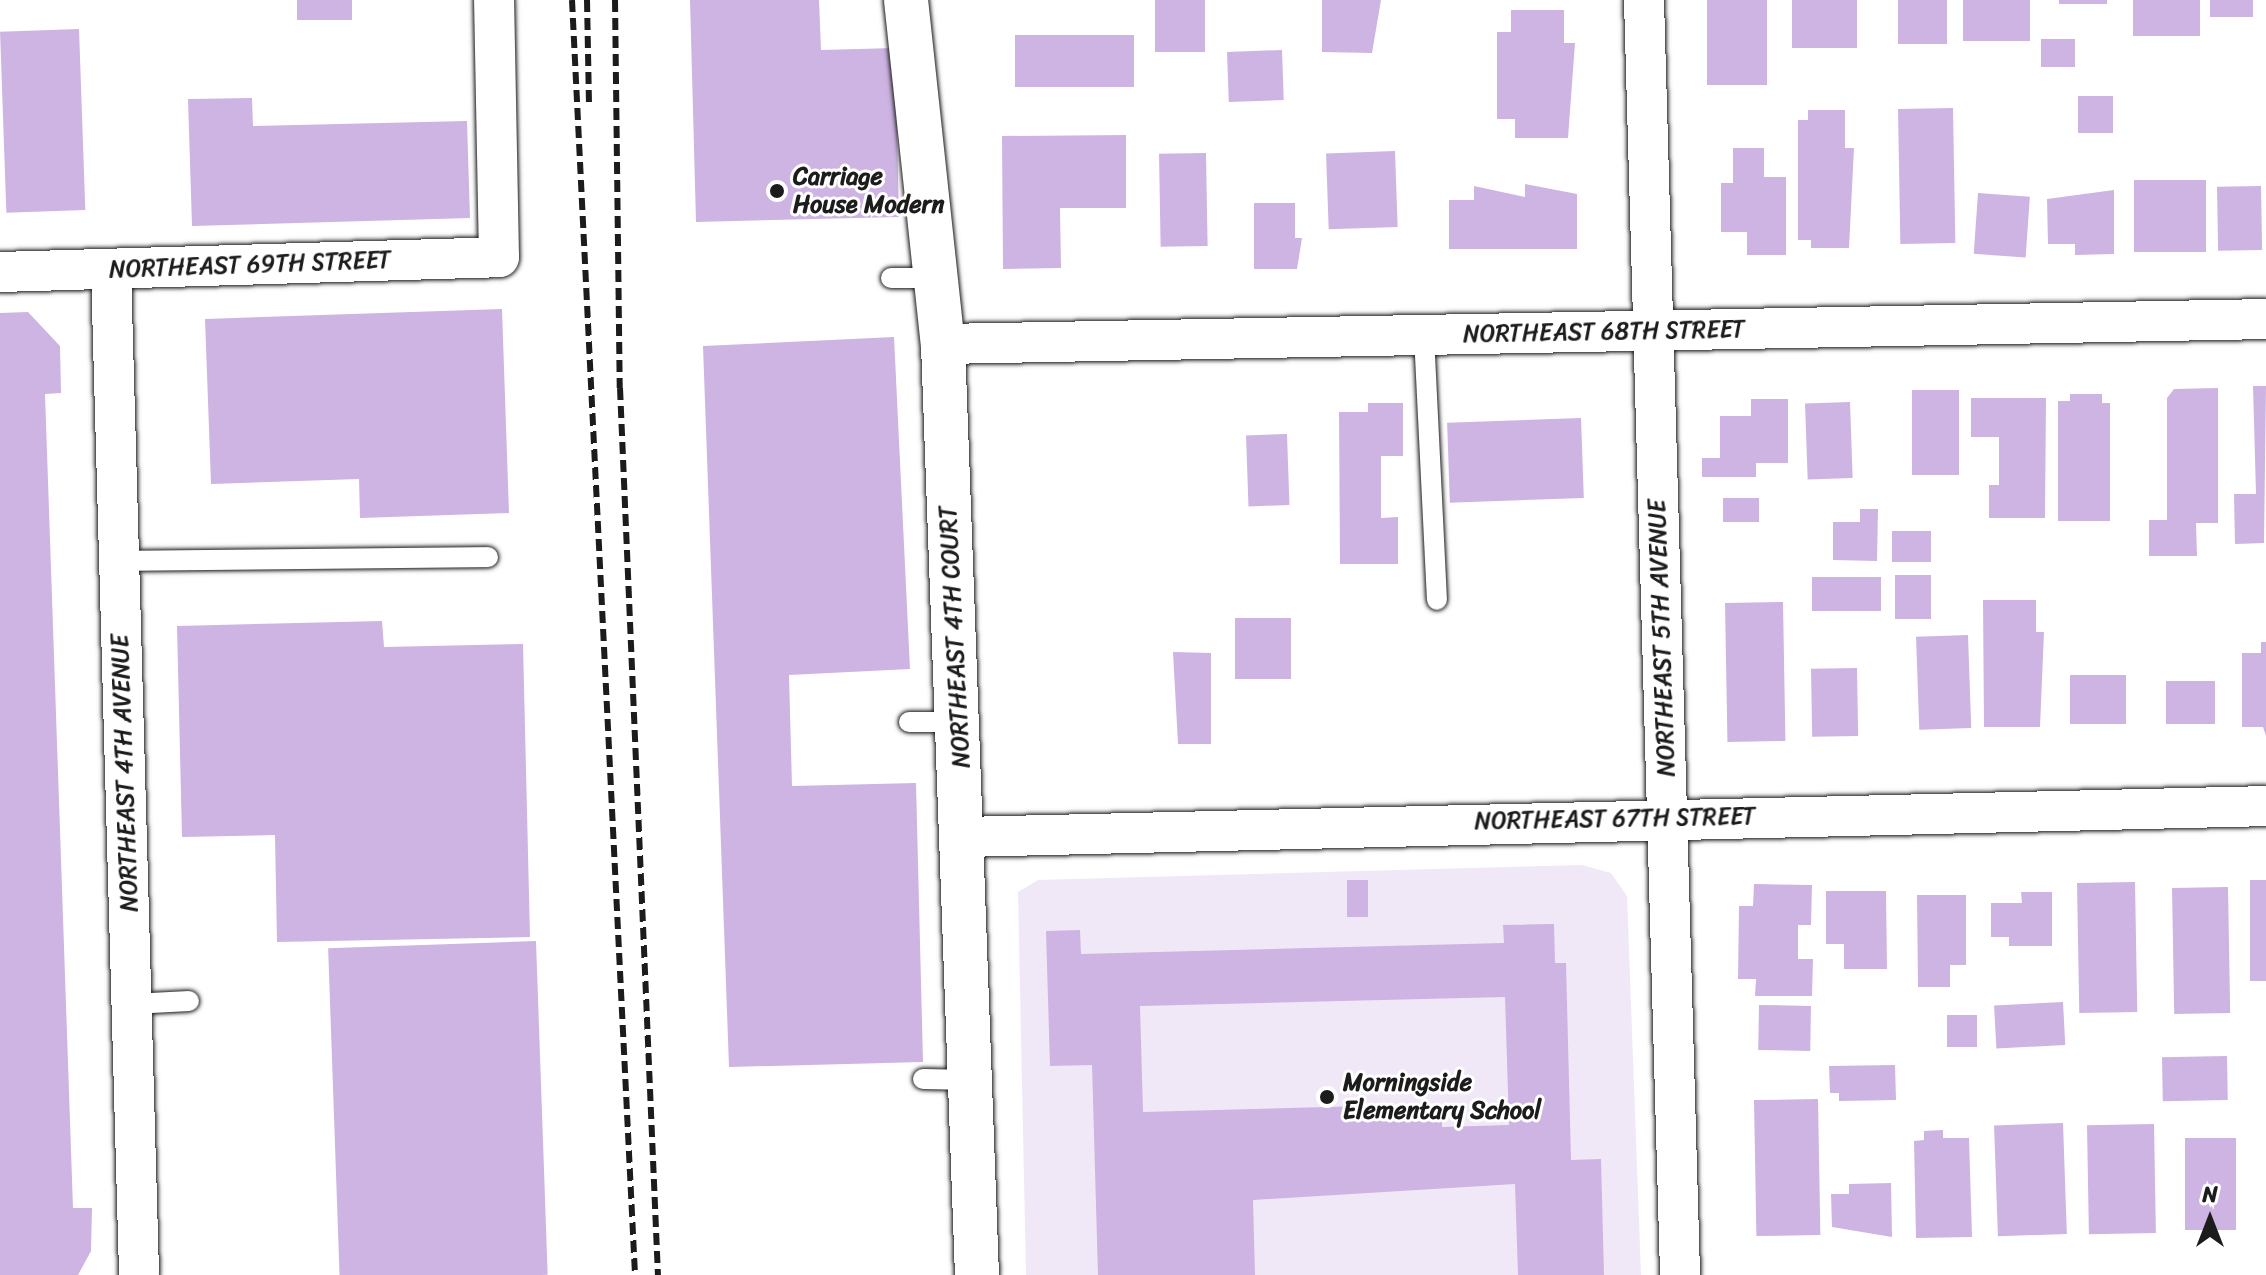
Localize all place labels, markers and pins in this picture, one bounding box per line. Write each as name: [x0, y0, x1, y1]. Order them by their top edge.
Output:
place label: Carriage House Modern: [793, 163, 944, 219]
marker: Carriage House Modern: [768, 182, 786, 200]
place label: Morningside Elementary School: [1343, 1069, 1541, 1125]
marker: Morningside Elementary School: [1318, 1088, 1336, 1106]

